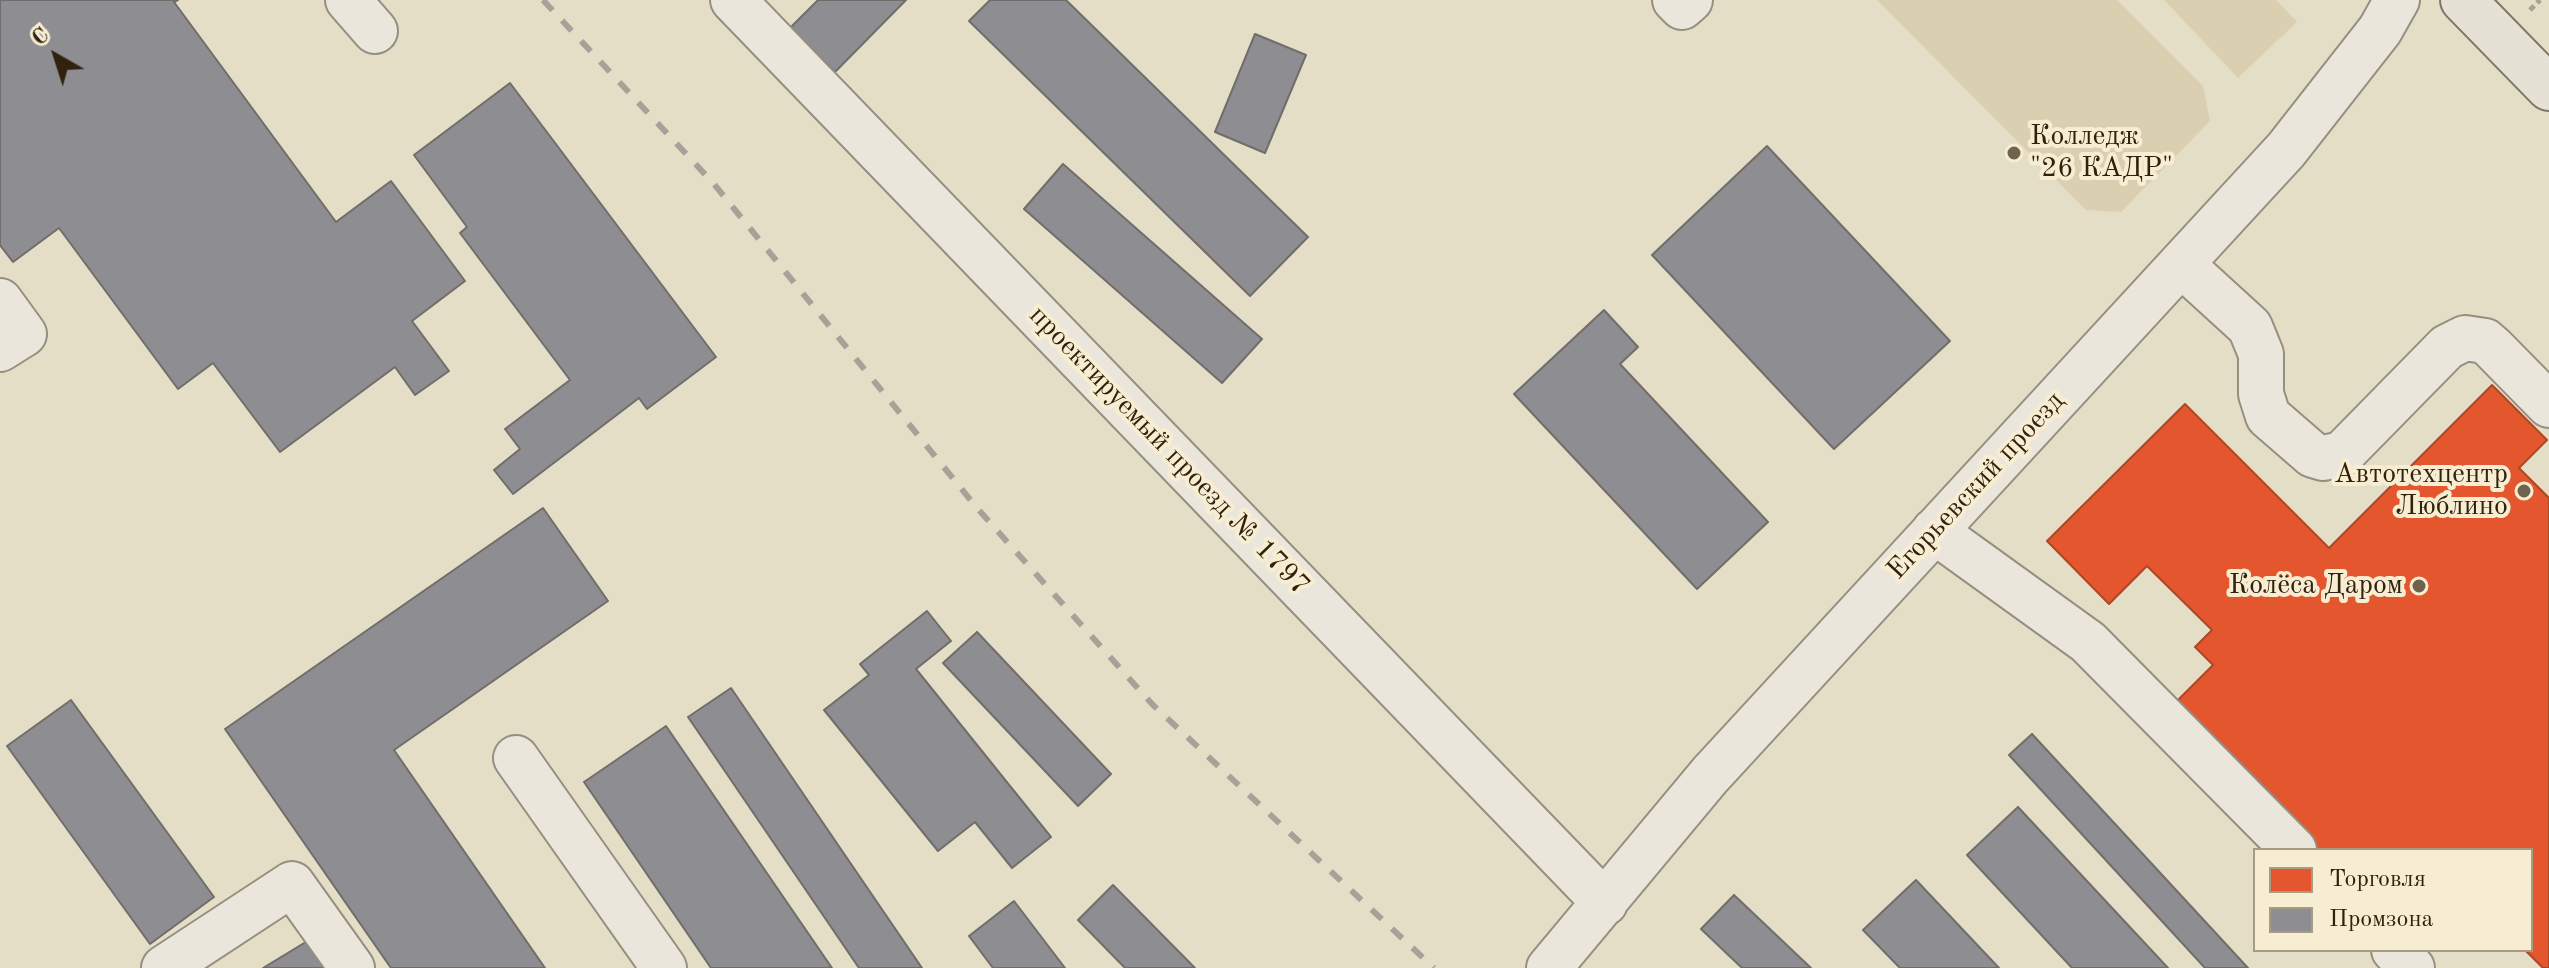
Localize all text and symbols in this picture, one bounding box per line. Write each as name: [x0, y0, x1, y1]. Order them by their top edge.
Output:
north arrow: [16, 16, 96, 96]
text: С: [28, 24, 53, 50]
place label: Колледж "26 КАДР": [2030, 120, 2173, 186]
marker: Колледж "26 КАДР": [2005, 144, 2023, 162]
street label: проектируемый проезд № 1797: [1022, 299, 1316, 603]
street label: Егорьевский проезд: [1880, 385, 2072, 587]
place label: Автотехцентр Люблино: [2334, 458, 2508, 524]
marker: Автотехцентр Люблино: [2515, 482, 2533, 500]
place label: Колёса Даром: [2229, 569, 2403, 603]
marker: Колёса Даром: [2410, 577, 2428, 595]
legend: [2253, 848, 2533, 952]
text: Торговля: [2329, 868, 2426, 892]
text: Промзона: [2329, 908, 2433, 932]

